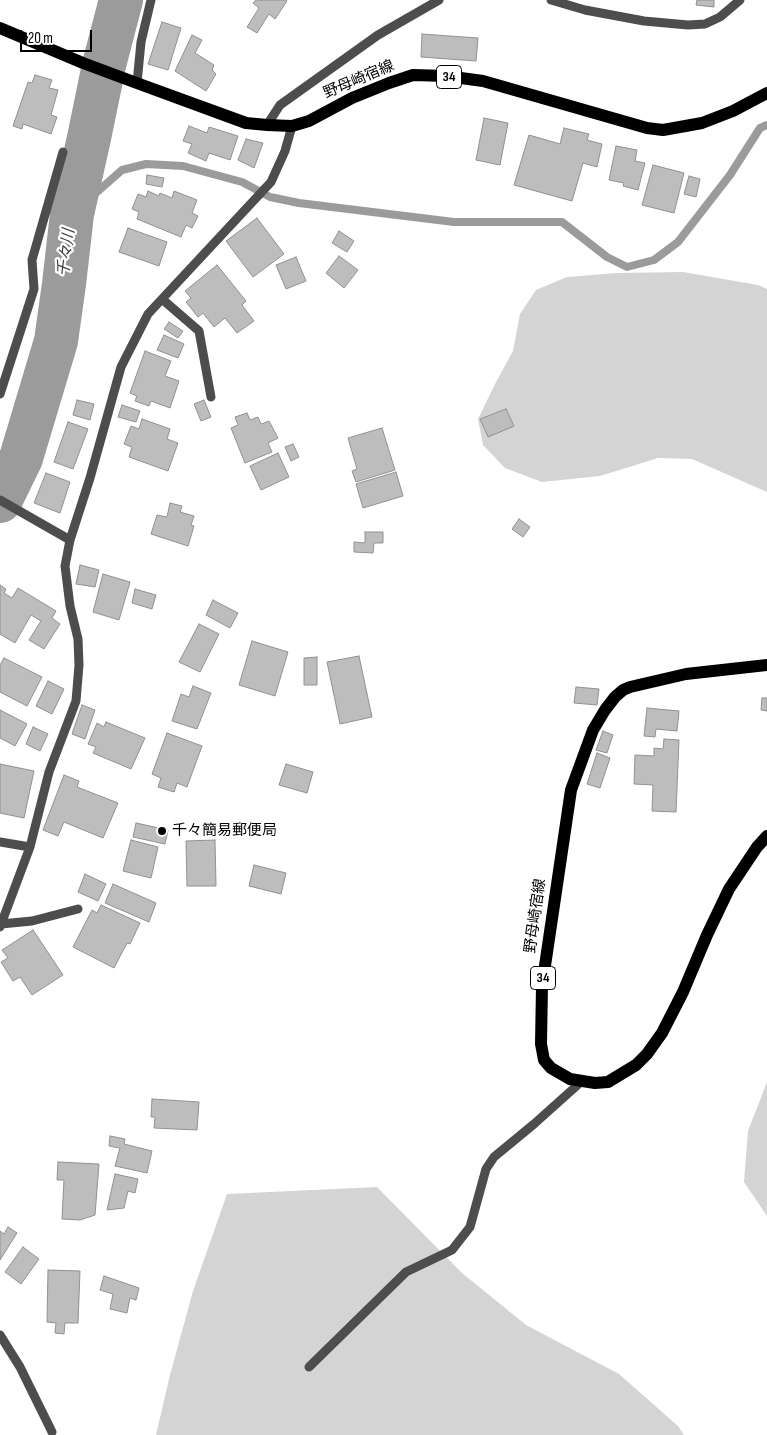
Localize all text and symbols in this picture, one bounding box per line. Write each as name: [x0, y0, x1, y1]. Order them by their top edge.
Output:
scale bar: [22, 20, 95, 52]
text: 20 m: [28, 29, 53, 48]
street label: 野母崎宿線: [321, 57, 397, 103]
road number: 34: [436, 66, 462, 88]
water label: 千々川: [55, 228, 79, 278]
place label: 千々簡易郵便局: [172, 822, 277, 840]
marker: 千々簡易郵便局: [156, 825, 168, 837]
street label: 野母崎宿線: [522, 878, 550, 954]
road number: 34: [530, 966, 556, 990]

